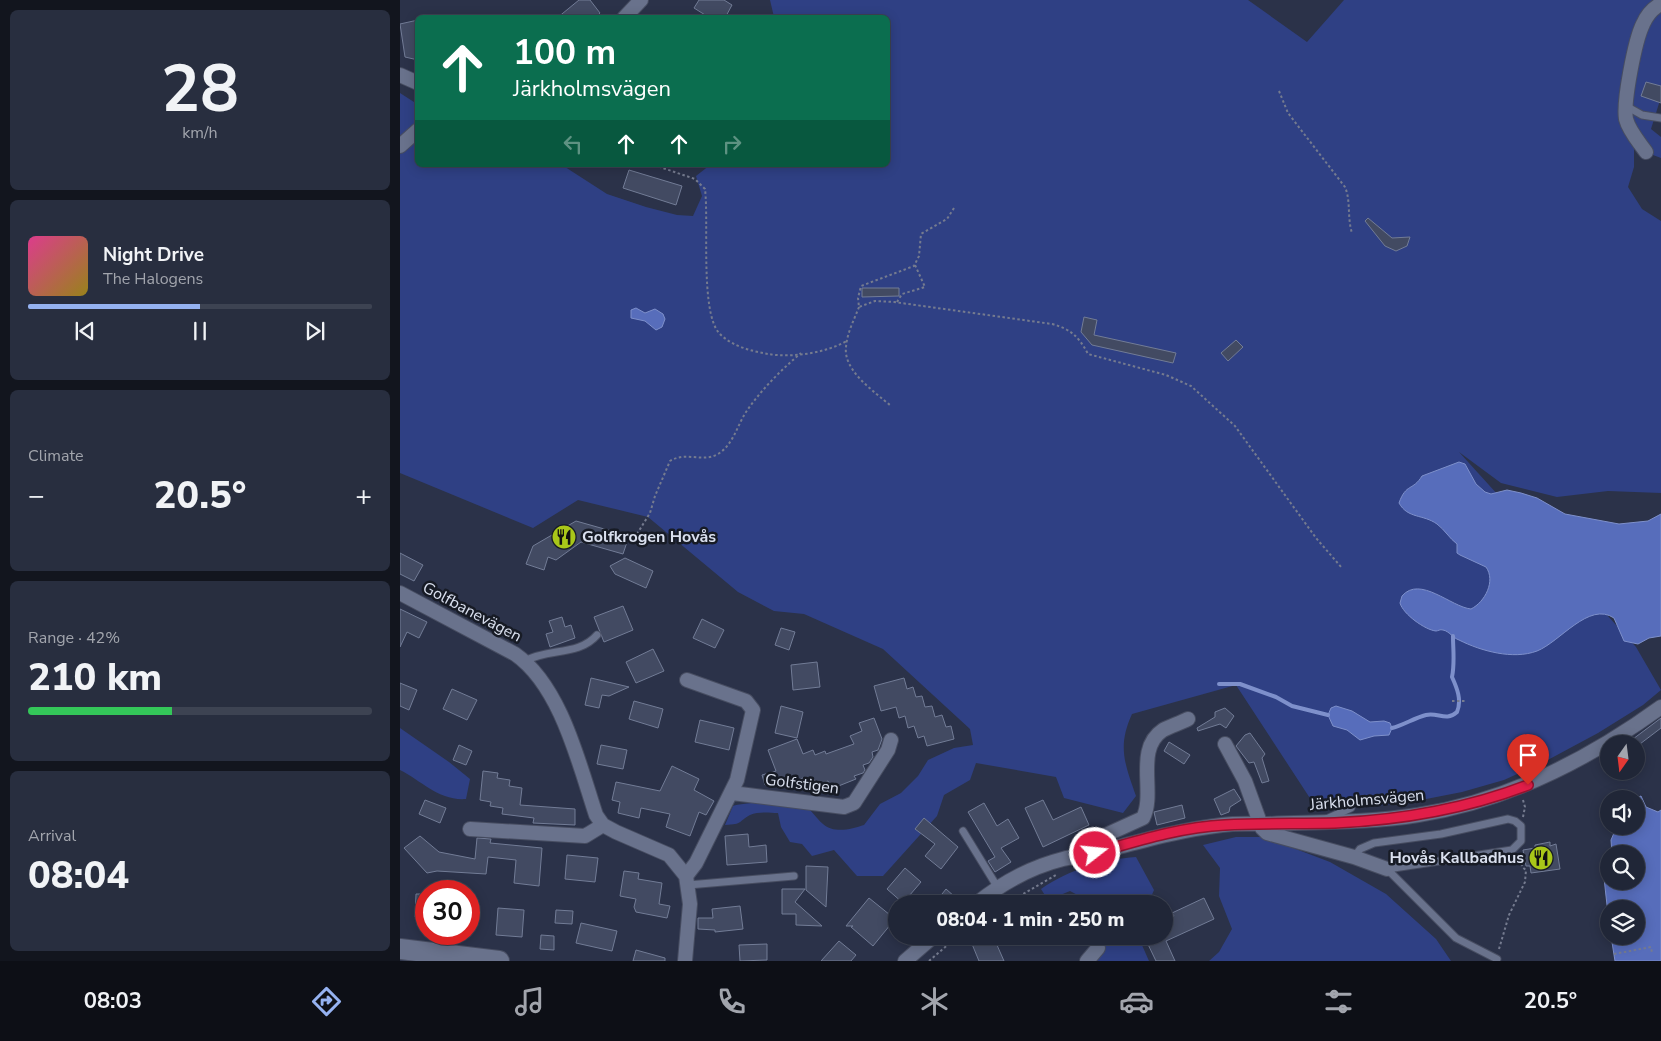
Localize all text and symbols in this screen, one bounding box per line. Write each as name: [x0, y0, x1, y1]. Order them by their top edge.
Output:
text: 100 m: [513, 29, 616, 76]
icon: ahead: [430, 35, 495, 100]
text: 28: [161, 45, 239, 134]
text: Järkholmsvägen: [513, 74, 671, 104]
text: km/h: [182, 122, 218, 144]
icon: left: [559, 130, 587, 158]
icon: ahead: [612, 130, 640, 158]
icon: ahead: [665, 130, 693, 158]
icon: right: [718, 130, 746, 158]
text: Night Drive: [103, 242, 204, 268]
text: The Halogens: [103, 268, 203, 290]
icon: previous: [71, 317, 99, 345]
icon: pause: [186, 317, 214, 345]
icon: next: [301, 317, 329, 345]
text: Climate: [28, 445, 83, 467]
text: 20.5°: [154, 470, 246, 521]
text: −: [28, 477, 45, 515]
text: +: [355, 477, 372, 515]
restaurant icon: Golfkrogen Hovås: [551, 524, 577, 550]
place label: Golfkrogen Hovås: [582, 526, 716, 548]
street label: Golfbanevägen: [419, 577, 525, 647]
text: Range · 42%: [28, 627, 120, 649]
text: 210 km: [28, 652, 162, 703]
pin: [1507, 734, 1549, 785]
north arrow: [1600, 735, 1645, 780]
map controls: [1600, 735, 1645, 945]
icon: arrive: [1514, 741, 1542, 769]
street label: Golfstigen: [764, 769, 840, 799]
street label: Järkholmsvägen: [1308, 784, 1425, 816]
button: sound: [1600, 790, 1645, 835]
text: Arrival: [28, 825, 76, 847]
position arrow: [1068, 826, 1120, 878]
restaurant icon: Hovås Kallbadhus: [1528, 845, 1554, 871]
button: search: [1600, 845, 1645, 890]
place label: Hovås Kallbadhus: [1389, 847, 1524, 869]
text: 08:04: [28, 850, 129, 901]
speed limit sign: 30: [415, 880, 480, 945]
button: layers: [1600, 900, 1645, 945]
text: 08:04 · 1 min · 250 m: [937, 907, 1124, 933]
icon: directions: [309, 984, 344, 1019]
icon: music: [512, 984, 547, 1019]
icon: phone: [714, 984, 749, 1019]
icon: climate: [917, 984, 952, 1019]
icon: car: [1119, 984, 1154, 1019]
icon: filters: [1321, 984, 1356, 1019]
text: 08:03: [84, 986, 142, 1016]
text: 20.5°: [1524, 986, 1577, 1016]

